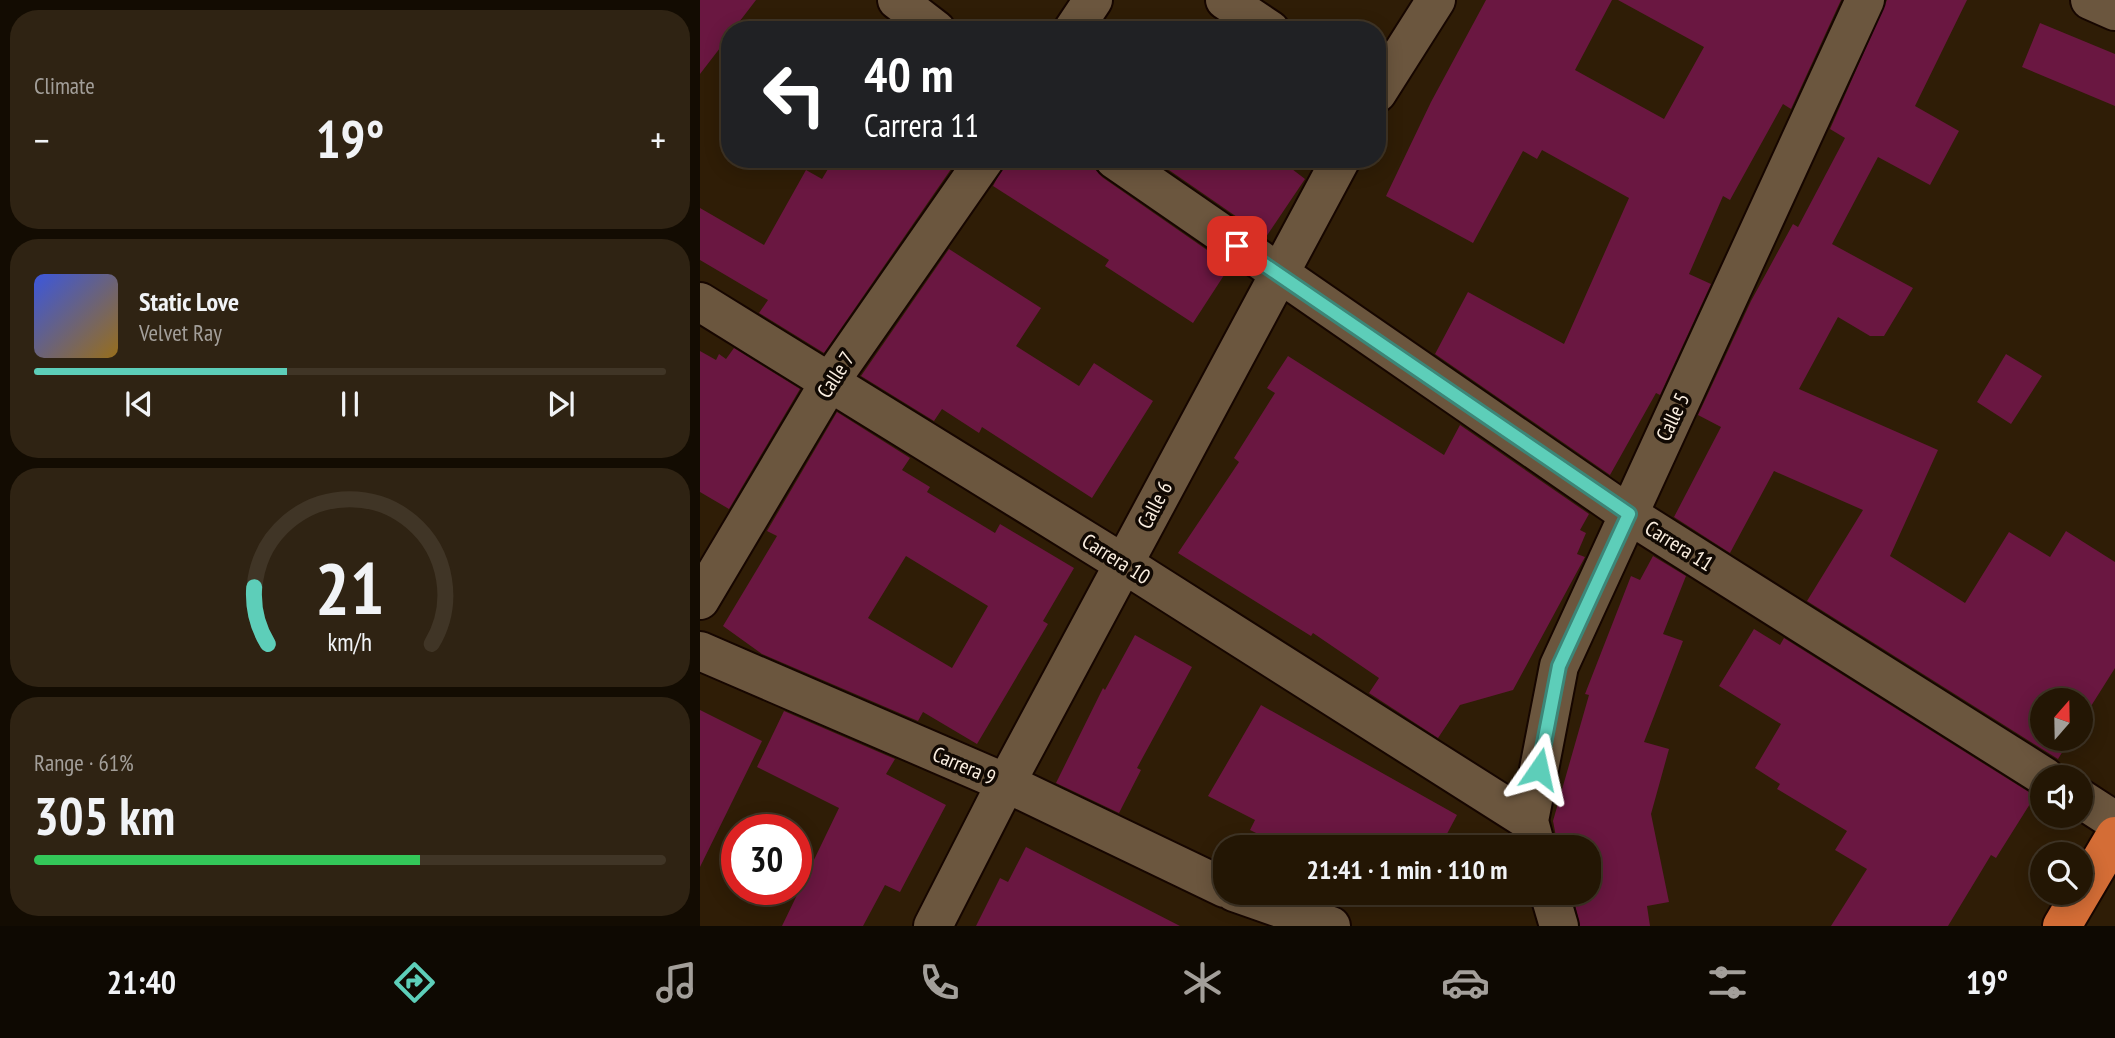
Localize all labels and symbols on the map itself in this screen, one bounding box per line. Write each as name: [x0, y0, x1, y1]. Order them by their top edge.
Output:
pin: [1207, 216, 1267, 276]
street label: Calle 7: [811, 346, 861, 403]
street label: Calle 5: [1650, 388, 1695, 445]
street label: Calle 6: [1131, 476, 1178, 533]
street label: Carrera 11: [1640, 514, 1718, 577]
street label: Carrera 10: [1077, 527, 1155, 590]
north arrow: [2030, 688, 2093, 751]
position arrow: [1502, 732, 1576, 806]
street label: Carrera 9: [929, 740, 1000, 791]
speed limit sign: 30: [721, 814, 812, 905]

